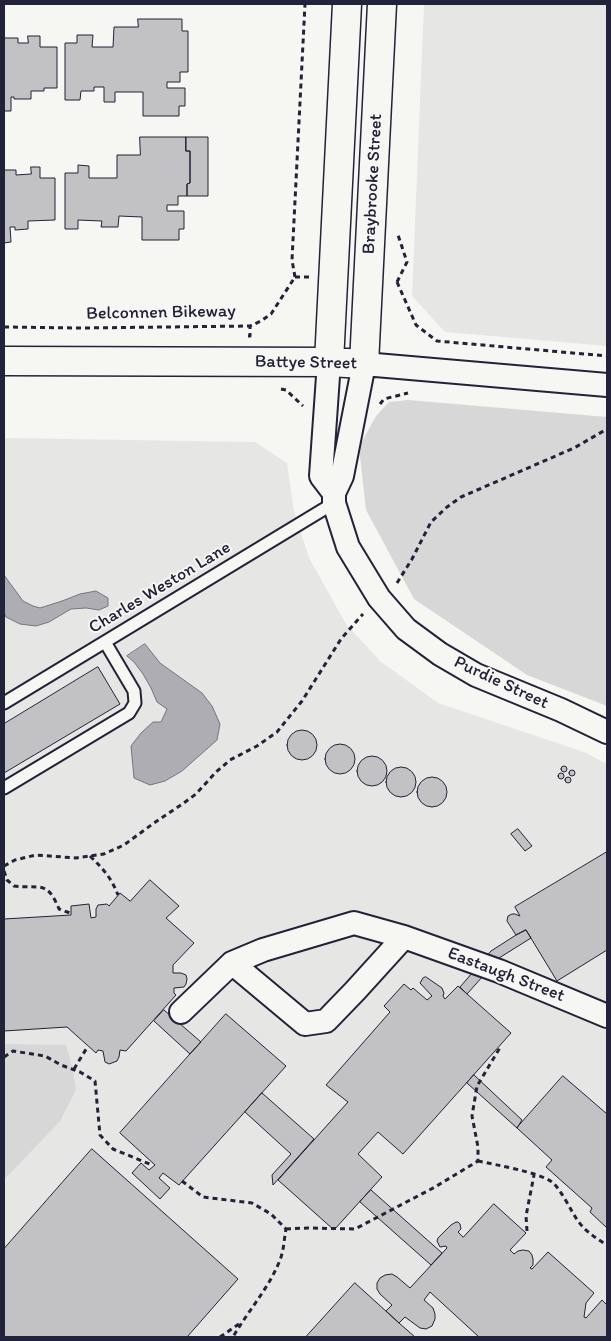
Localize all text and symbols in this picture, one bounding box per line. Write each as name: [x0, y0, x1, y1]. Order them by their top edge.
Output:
street label: Braybrooke Street: [359, 113, 387, 255]
street label: Belconnen Bikeway: [86, 301, 236, 325]
street label: Battye Street: [255, 351, 357, 375]
street label: Charles Weston Lane: [85, 537, 235, 639]
street label: Purdie Street: [450, 652, 552, 714]
street label: Eastaugh Street: [444, 943, 568, 1007]

